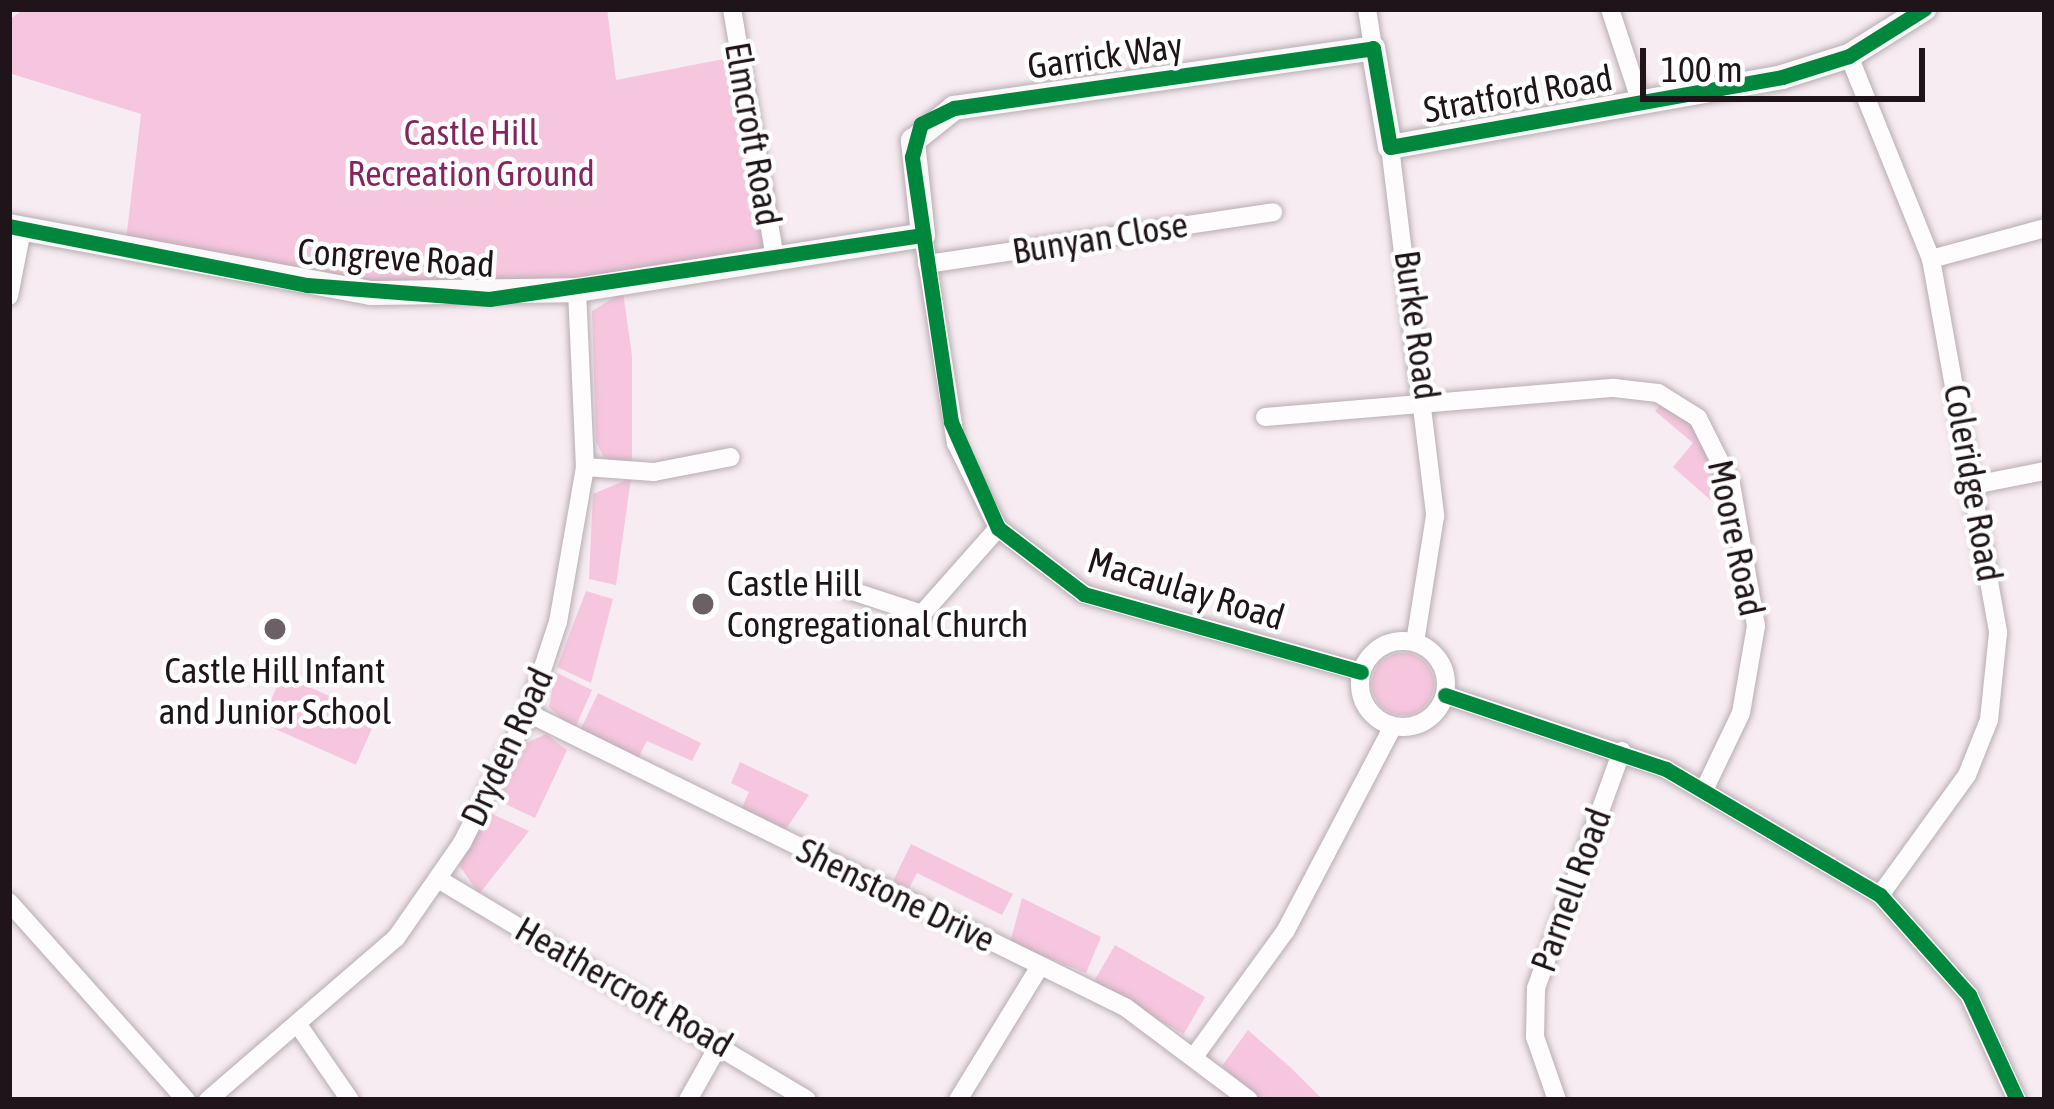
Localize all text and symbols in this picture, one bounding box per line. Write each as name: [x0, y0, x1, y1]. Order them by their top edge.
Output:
street label: Garrick Way: [1025, 24, 1185, 88]
scale bar: [1646, 24, 1931, 98]
street label: Elmcroft Road: [716, 39, 790, 229]
text: 100 m: [1661, 48, 1743, 90]
street label: Stratford Road: [1420, 56, 1616, 132]
park label: Castle Hill Recreation Ground: [347, 110, 595, 195]
street label: Bunyan Close: [1009, 203, 1191, 273]
street label: Congreve Road: [296, 230, 496, 286]
street label: Burke Road: [1385, 248, 1449, 402]
street label: Coleridge Road: [1934, 381, 2012, 585]
street label: Moore Road: [1698, 456, 1774, 620]
street label: Macaulay Road: [1083, 539, 1289, 639]
place label: Castle Hill Congregational Church: [727, 561, 1028, 646]
marker: Castle Hill Congregational Church: [690, 591, 716, 617]
marker: Castle Hill Infant and Junior School: [262, 616, 288, 642]
place label: Castle Hill Infant and Junior School: [159, 648, 391, 733]
street label: Dryden Road: [452, 661, 562, 833]
street label: Parnell Road: [1521, 802, 1621, 978]
street label: Shenstone Drive: [790, 829, 1002, 961]
street label: Heathercroft Road: [508, 907, 740, 1067]

